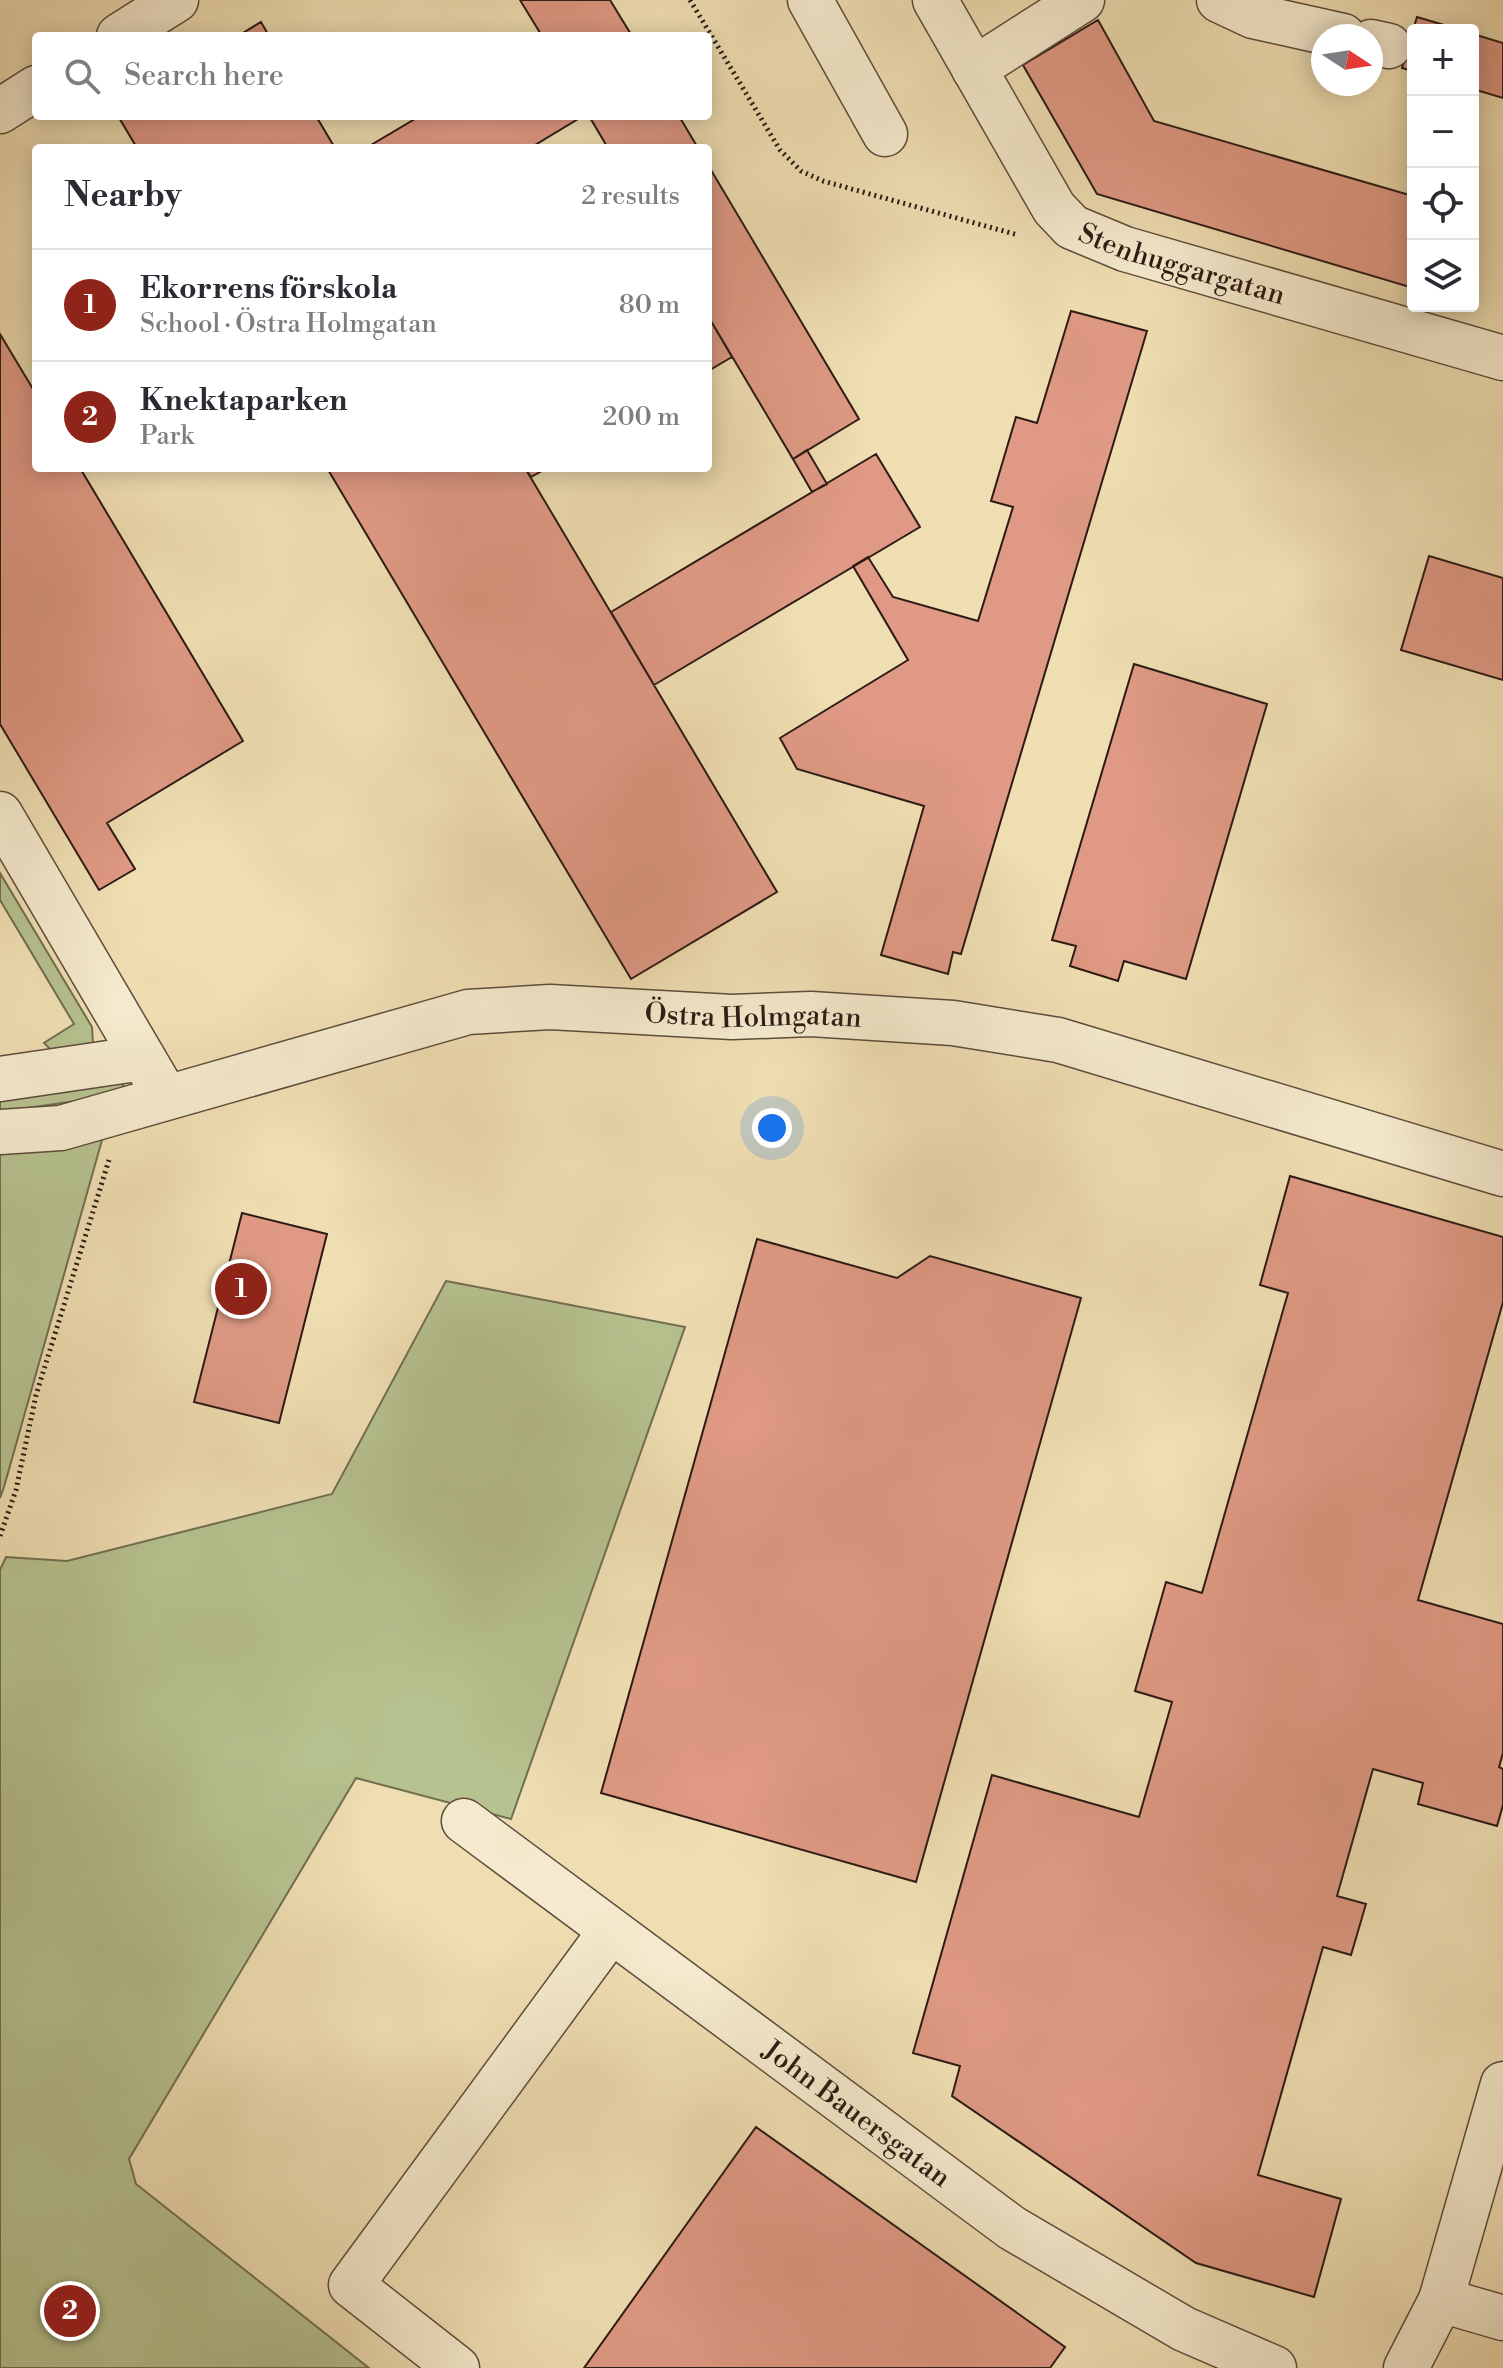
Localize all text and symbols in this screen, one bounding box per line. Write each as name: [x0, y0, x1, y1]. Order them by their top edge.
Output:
north arrow: [1311, 24, 1383, 96]
map controls: [1407, 24, 1479, 312]
button: +: [1407, 24, 1479, 96]
search box: [32, 32, 712, 120]
icon: search: [60, 54, 104, 98]
text: Search here: [124, 57, 284, 95]
button: −: [1407, 96, 1479, 168]
button: locate: [1407, 168, 1479, 240]
text: Nearby: [64, 175, 182, 217]
text: 2 results: [581, 180, 680, 212]
street label: Stenhuggargatan: [1073, 216, 1289, 313]
button: layers: [1407, 240, 1479, 312]
text: Ekorrens förskola: [140, 270, 397, 308]
text: 1: [84, 289, 96, 321]
text: 80 m: [619, 289, 680, 321]
text: School · Östra Holmgatan: [140, 308, 437, 340]
text: Knektaparken: [140, 382, 348, 420]
text: 2: [82, 401, 98, 433]
text: 200 m: [603, 401, 680, 433]
text: Park: [140, 420, 194, 452]
street label: Östra Holmgatan: [644, 995, 863, 1036]
your location: [752, 1108, 792, 1148]
pin: 1: [215, 1259, 267, 1319]
street label: John Bauersgatan: [755, 2033, 958, 2196]
pin: 2: [44, 2281, 96, 2341]

